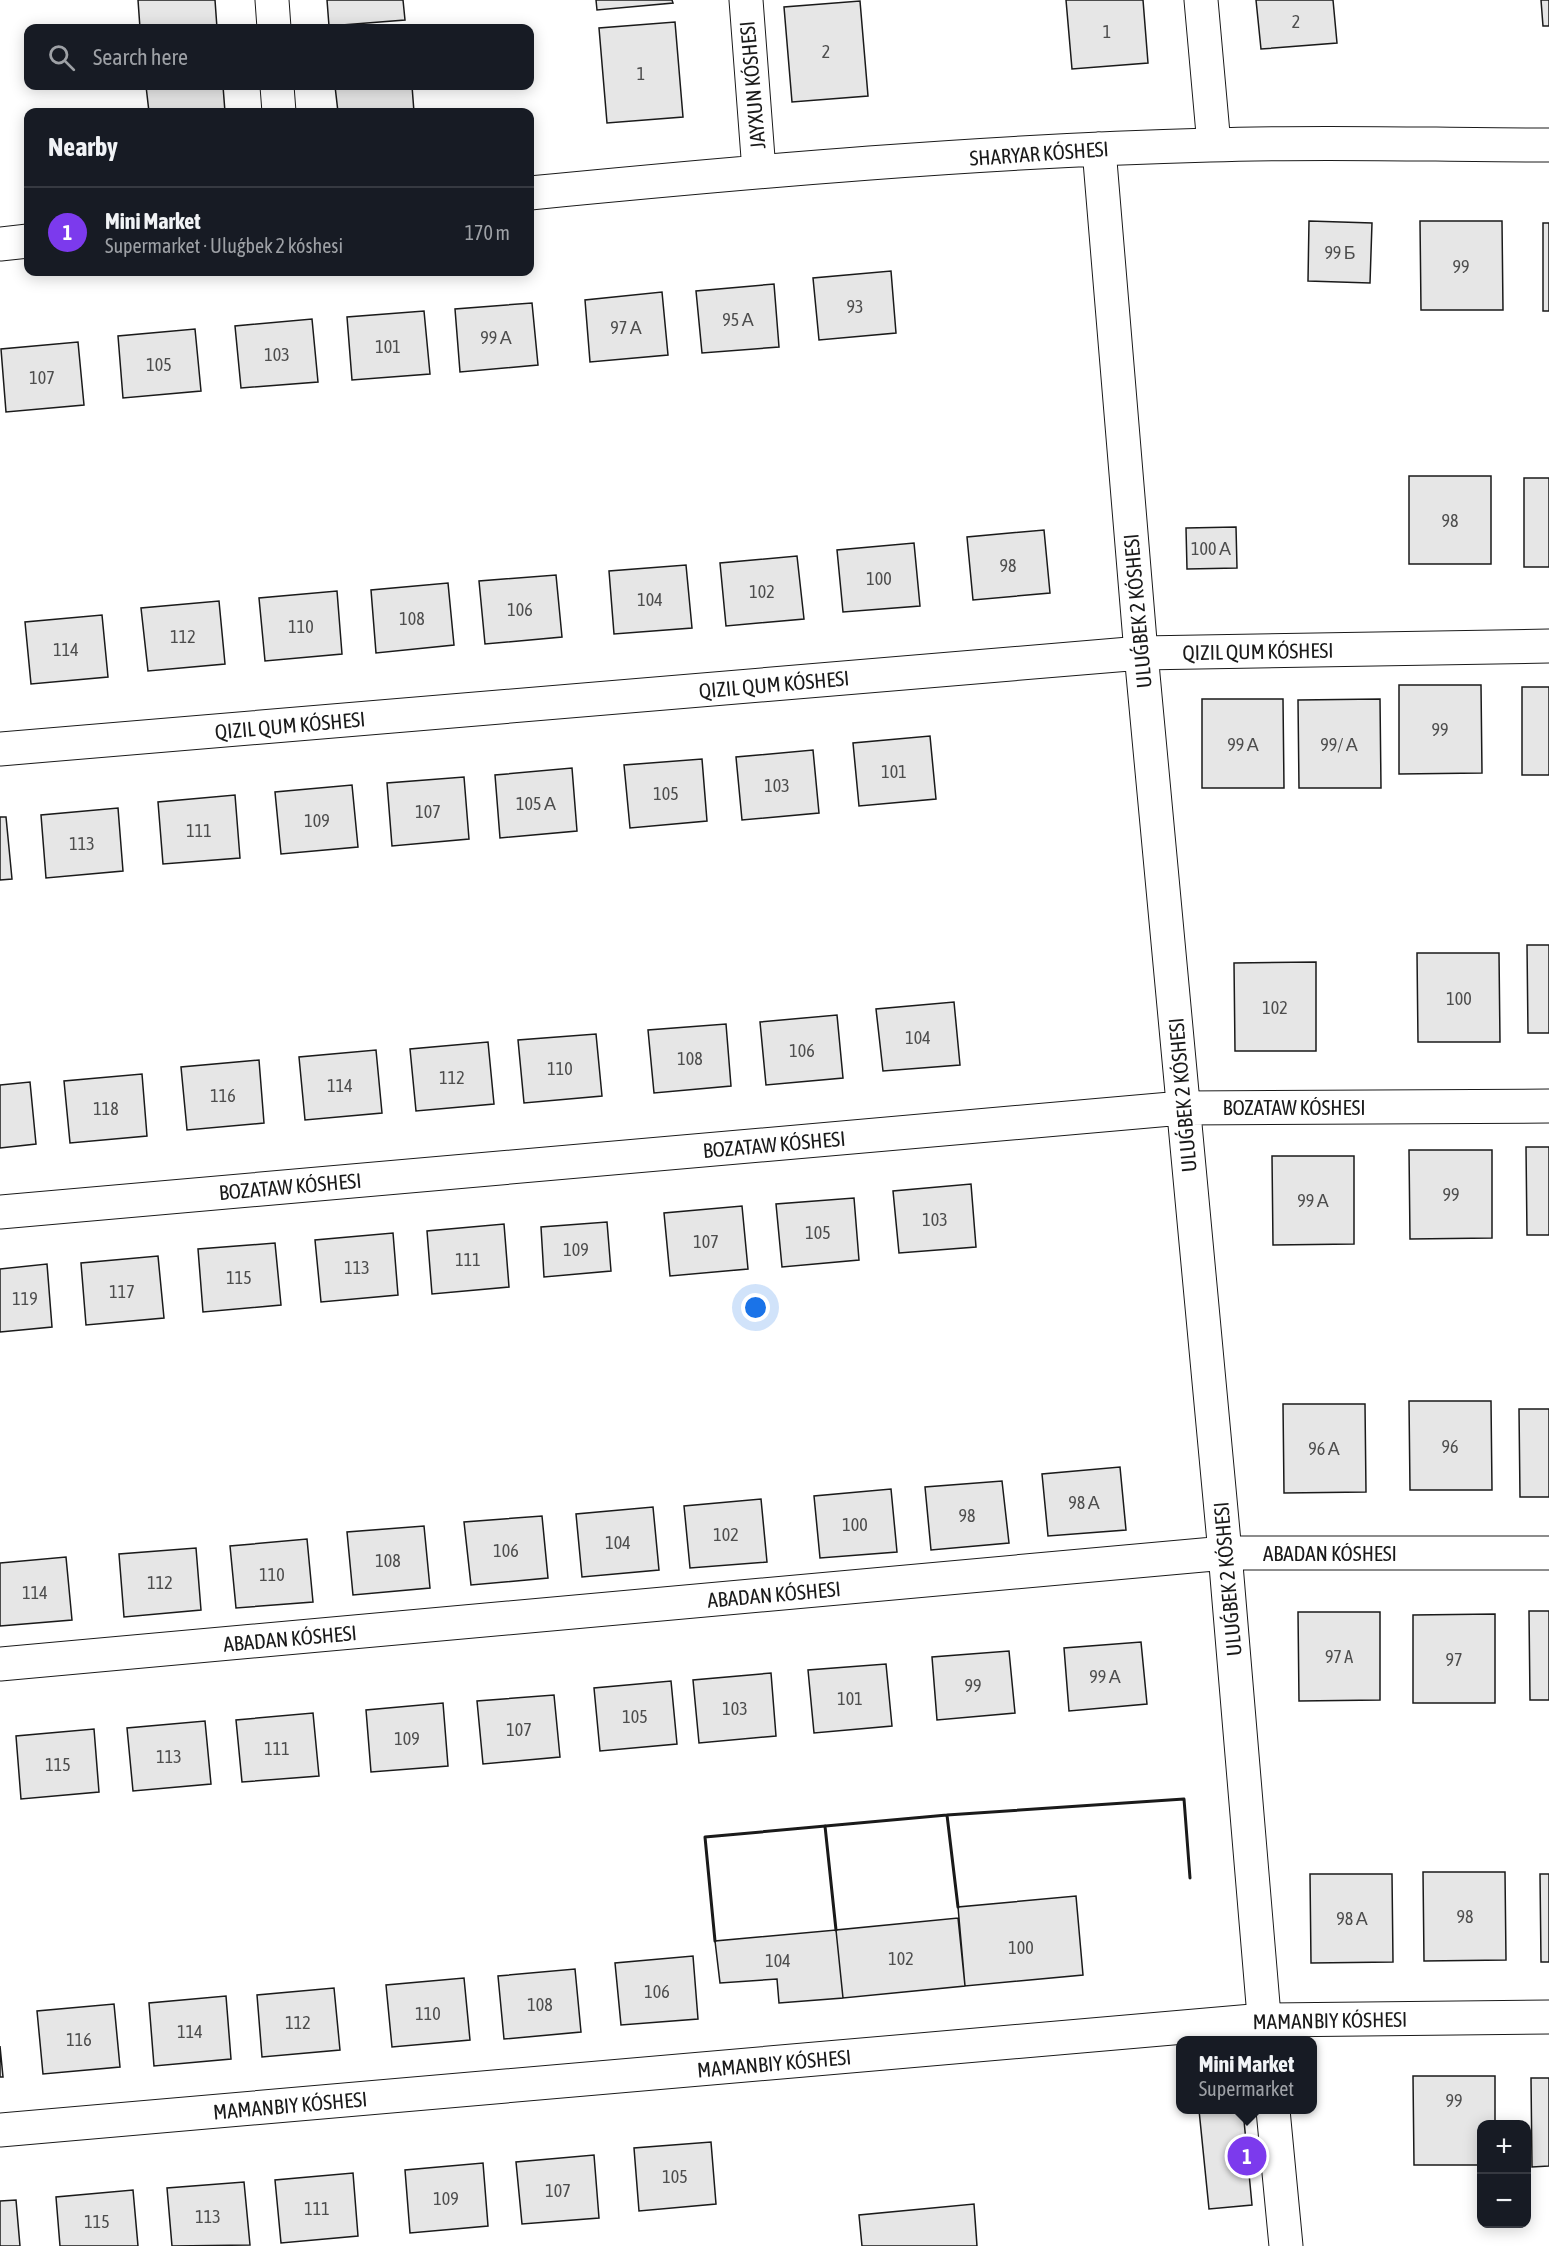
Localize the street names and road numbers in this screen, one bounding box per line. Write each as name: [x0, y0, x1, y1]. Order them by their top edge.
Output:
street label: JAYXUN KÓSHESI: [734, 20, 770, 150]
street label: SHARYAR KÓSHESI: [969, 136, 1109, 170]
street label: ULUǴBEK 2 KÓSHESI: [1118, 533, 1156, 689]
street label: QIZIL QUM KÓSHESI: [1182, 638, 1334, 664]
street label: QIZIL QUM KÓSHESI: [698, 665, 850, 703]
street label: QIZIL QUM KÓSHESI: [214, 706, 366, 744]
street label: ULUǴBEK 2 KÓSHESI: [1163, 1017, 1201, 1173]
street label: BOZATAW KÓSHESI: [1222, 1095, 1366, 1119]
street label: BOZATAW KÓSHESI: [702, 1126, 846, 1162]
street label: BOZATAW KÓSHESI: [218, 1168, 362, 1204]
street label: ULUǴBEK 2 KÓSHESI: [1208, 1501, 1246, 1657]
street label: ABADAN KÓSHESI: [1263, 1541, 1397, 1565]
street label: ABADAN KÓSHESI: [706, 1576, 842, 1612]
street label: ABADAN KÓSHESI: [222, 1620, 358, 1656]
street label: MAMANBIY KÓSHESI: [1252, 2007, 1408, 2033]
street label: MAMANBIY KÓSHESI: [696, 2044, 852, 2082]
street label: MAMANBIY KÓSHESI: [212, 2086, 368, 2124]

